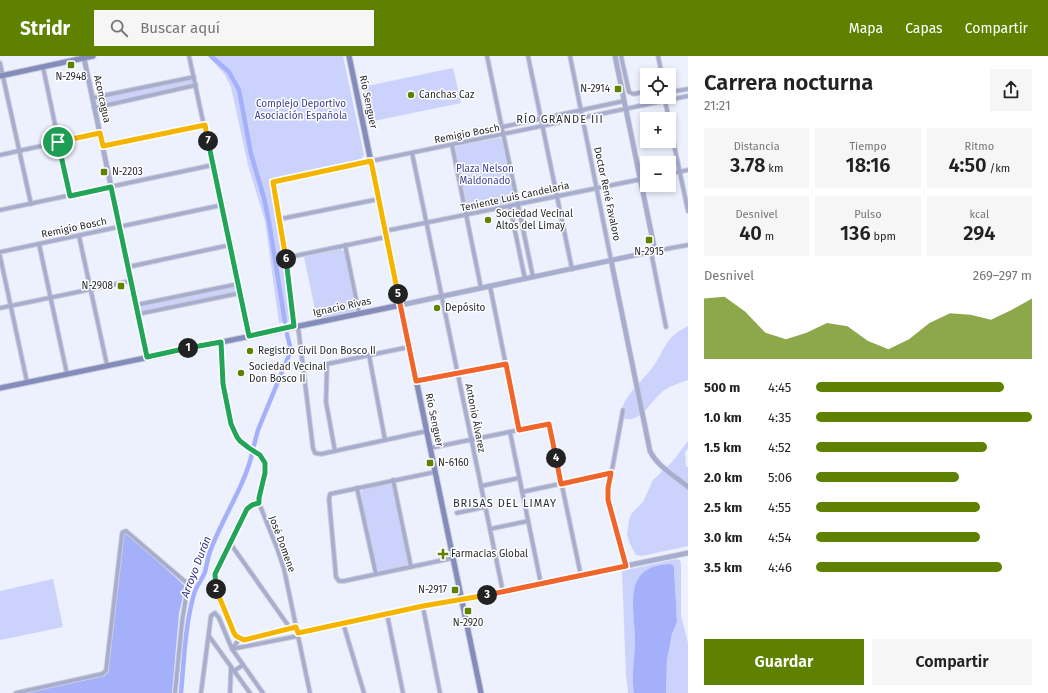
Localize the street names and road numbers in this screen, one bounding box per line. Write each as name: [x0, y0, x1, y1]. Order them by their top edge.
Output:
street label: Aconcagua: [91, 74, 113, 124]
street label: Río Senguer: [356, 74, 381, 130]
street label: Remigio Bosch: [433, 122, 501, 146]
street label: Doctor René Favaloro: [591, 146, 623, 242]
street label: Teniente Luis Candelaria: [459, 180, 571, 214]
street label: Remigio Bosch: [40, 215, 108, 241]
street label: Ignacio Rivas: [312, 295, 373, 319]
street label: Antonio Álvarez: [462, 382, 490, 454]
street label: Río Senguer: [422, 392, 447, 448]
street label: José Domene: [266, 514, 298, 574]

